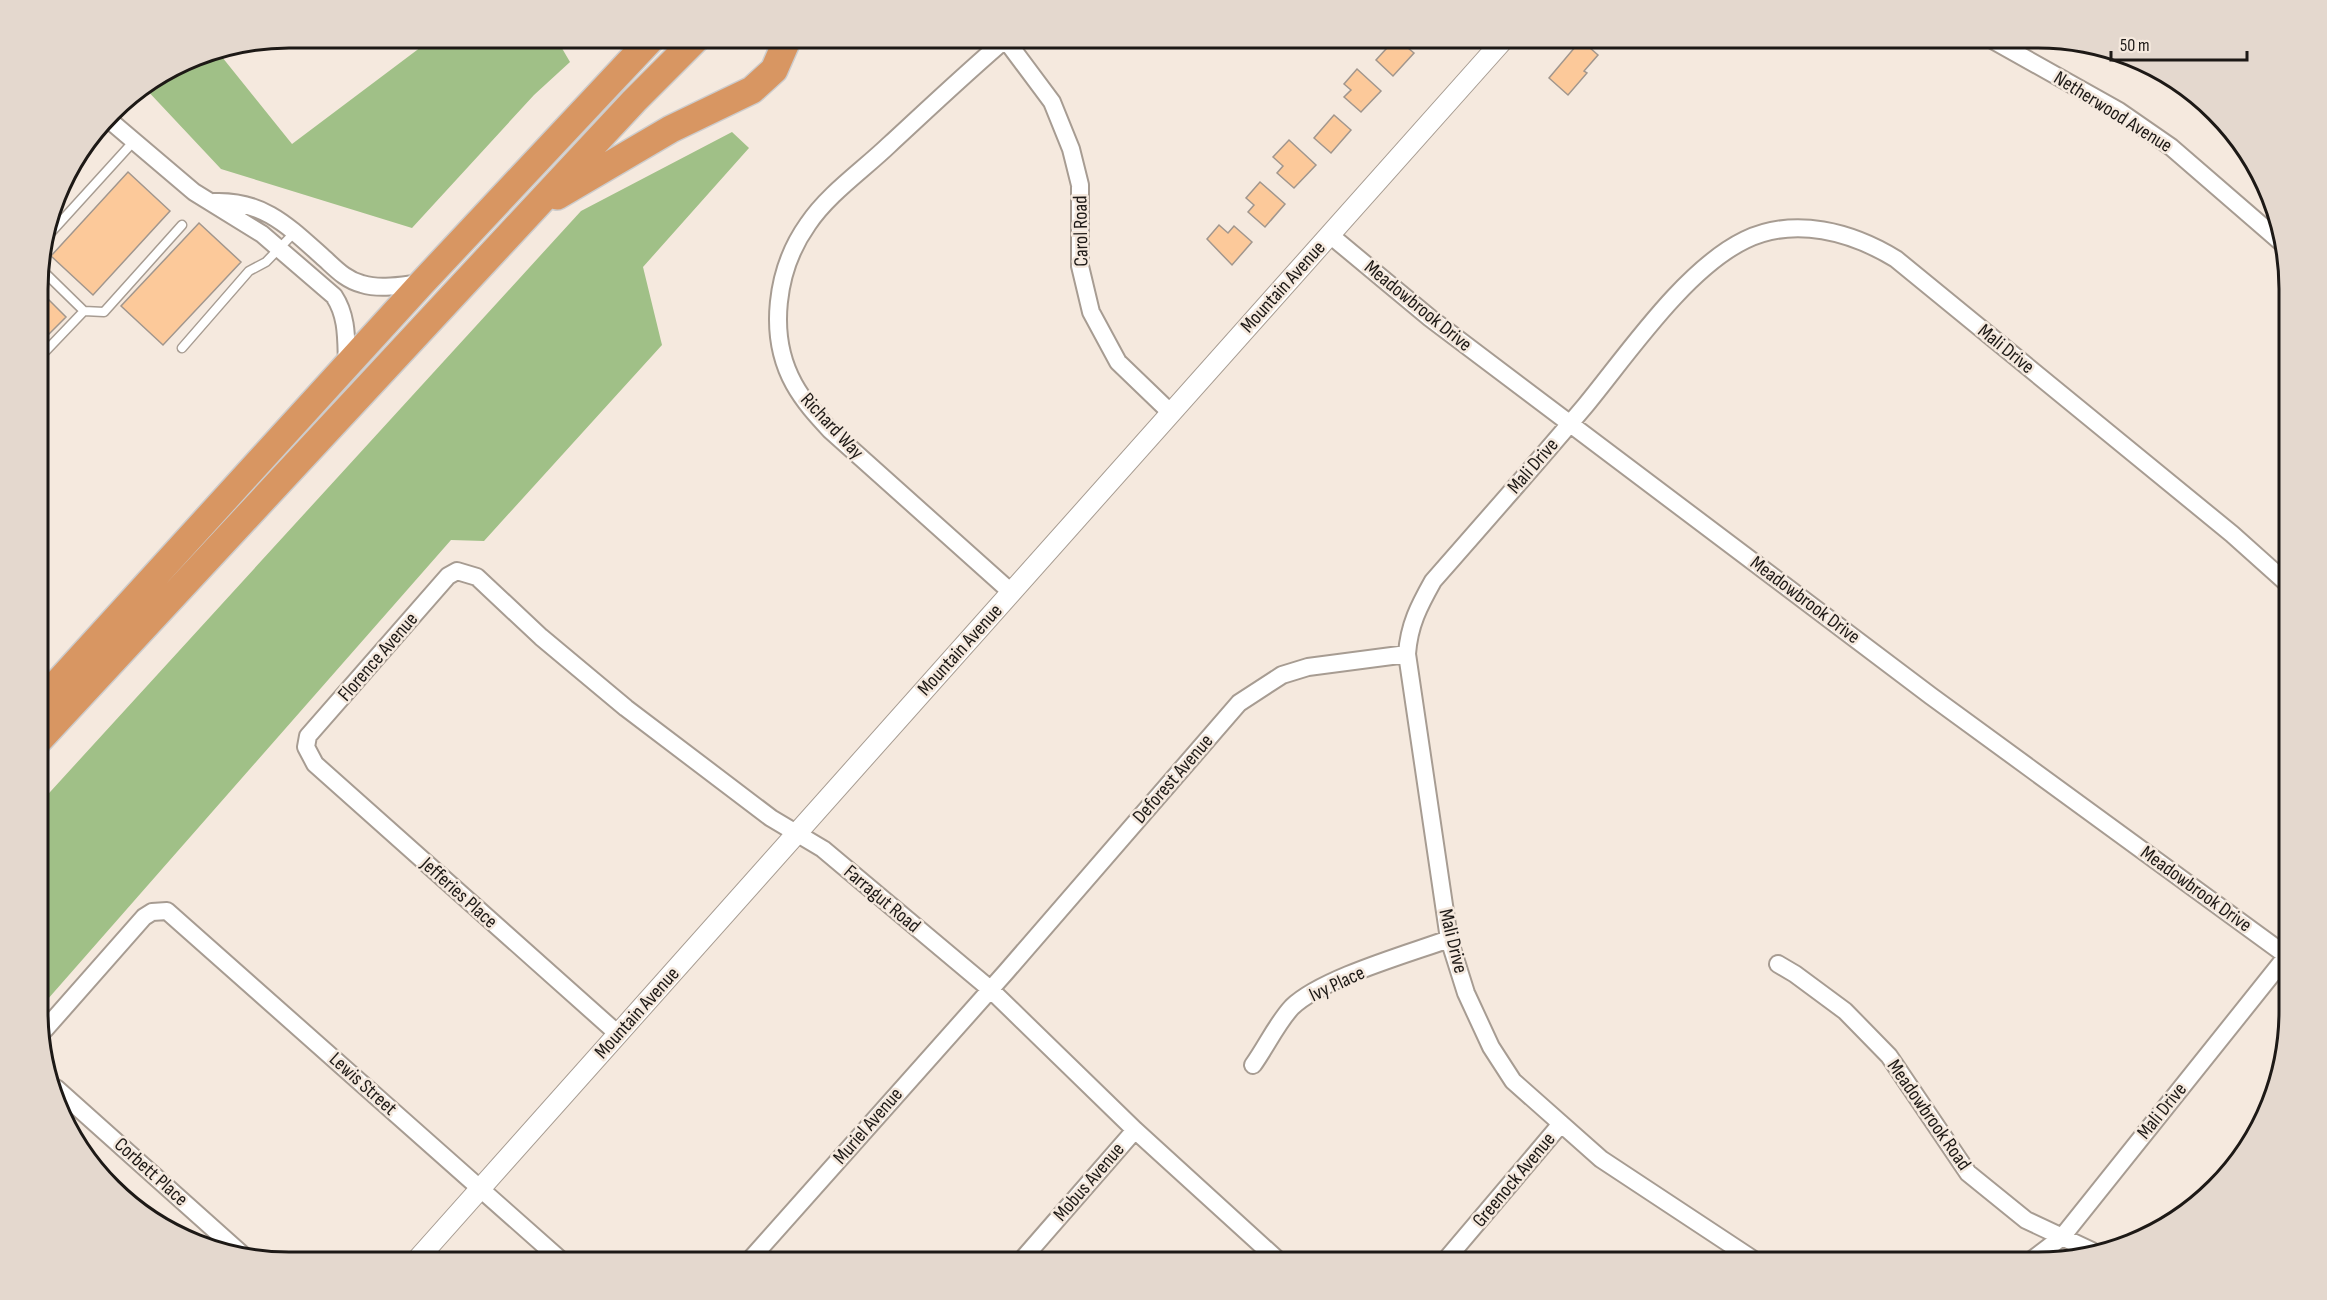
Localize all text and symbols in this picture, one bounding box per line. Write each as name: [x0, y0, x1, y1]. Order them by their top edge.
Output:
scale bar: [2111, 24, 2248, 62]
text: 50 m: [2120, 35, 2150, 56]
street label: Netherwood Avenue: [2049, 66, 2177, 158]
street label: Carol Road: [1068, 195, 1094, 267]
street label: Mountain Avenue: [1236, 236, 1330, 338]
street label: Meadowbrook Drive: [1359, 255, 1477, 357]
street label: Mali Drive: [1973, 319, 2039, 379]
street label: Richard Way: [795, 388, 869, 464]
street label: Mali Drive: [1502, 433, 1564, 499]
street label: Meadowbrook Drive: [1745, 551, 1865, 649]
street label: Mountain Avenue: [913, 599, 1007, 701]
street label: Florence Avenue: [333, 608, 423, 706]
street label: Deforest Avenue: [1128, 729, 1218, 829]
street label: Meadowbrook Drive: [2136, 841, 2256, 937]
street label: Jefferies Place: [415, 852, 502, 934]
street label: Farragut Road: [839, 860, 925, 938]
street label: Mali Drive: [1433, 906, 1473, 976]
street label: Ivy Place: [1305, 961, 1369, 1007]
street label: Mountain Avenue: [590, 962, 684, 1064]
street label: Lewis Street: [324, 1047, 402, 1121]
street label: Meadowbrook Road: [1882, 1055, 1976, 1175]
street label: Mali Drive: [2132, 1078, 2192, 1144]
street label: Muriel Avenue: [828, 1083, 908, 1169]
street label: Greenock Avenue: [1467, 1128, 1561, 1232]
street label: Corbett Place: [109, 1133, 193, 1211]
street label: Mobus Avenue: [1048, 1138, 1130, 1226]

